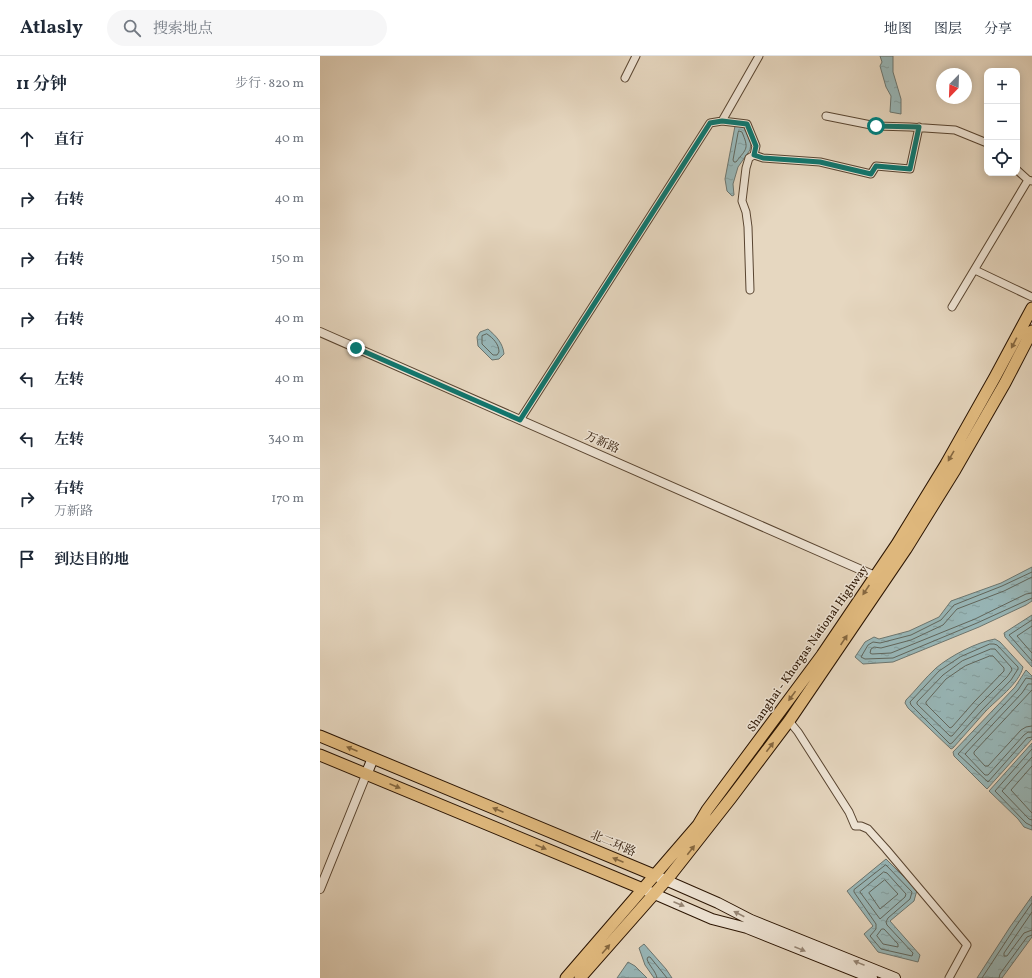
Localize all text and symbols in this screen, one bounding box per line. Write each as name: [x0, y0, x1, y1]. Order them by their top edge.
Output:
search box: [107, 10, 387, 46]
text: Atlasly: [20, 15, 83, 41]
icon: search: [121, 17, 143, 39]
text: 搜索地点: [153, 19, 213, 40]
text: 地图: [884, 20, 912, 39]
text: 图层: [934, 20, 962, 39]
text: 分享: [984, 20, 1012, 39]
north arrow: [936, 68, 972, 104]
map controls: [984, 68, 1020, 176]
button: +: [984, 68, 1020, 104]
text: 11 分钟: [16, 73, 67, 96]
text: 步行 · 820 m: [235, 75, 304, 93]
button: −: [984, 104, 1020, 140]
route start: [867, 117, 885, 135]
icon: ahead: [16, 128, 38, 150]
text: 直行: [54, 130, 84, 151]
text: 40 m: [275, 130, 304, 148]
button: locate: [984, 140, 1020, 176]
icon: right: [16, 188, 38, 210]
text: 右转: [54, 190, 84, 211]
text: 40 m: [275, 190, 304, 208]
icon: right: [16, 248, 38, 270]
text: 右转: [54, 250, 84, 271]
text: 150 m: [271, 250, 304, 268]
icon: right: [16, 308, 38, 330]
text: 右转: [54, 310, 84, 331]
text: 40 m: [275, 310, 304, 328]
one-way arrow: [1010, 337, 1017, 348]
route end: [347, 339, 365, 357]
icon: left: [16, 368, 38, 390]
text: 左转: [54, 370, 84, 391]
text: 40 m: [275, 370, 304, 388]
icon: left: [16, 428, 38, 450]
street label: 万新路: [582, 428, 622, 458]
text: 左转: [54, 430, 84, 451]
text: 340 m: [268, 430, 304, 448]
one-way arrow: [947, 450, 954, 462]
text: 右转: [54, 479, 84, 500]
icon: right: [16, 488, 38, 510]
text: 170 m: [271, 490, 304, 508]
text: 万新路: [54, 503, 93, 521]
icon: arrive: [16, 548, 38, 570]
text: 到达目的地: [54, 550, 129, 571]
street label: Shanghai - Khorgas National Highway: [744, 562, 872, 736]
one-way arrow: [862, 584, 870, 595]
one-way arrow: [840, 635, 848, 645]
one-way arrow: [788, 691, 796, 701]
one-way arrow: [765, 741, 774, 752]
one-way arrow: [346, 746, 358, 752]
one-way arrow: [389, 784, 401, 790]
one-way arrow: [493, 807, 504, 813]
street label: 北二环路: [588, 827, 638, 861]
one-way arrow: [686, 844, 695, 855]
one-way arrow: [535, 845, 547, 851]
one-way arrow: [612, 857, 624, 863]
one-way arrow: [673, 901, 684, 907]
one-way arrow: [733, 911, 745, 917]
one-way arrow: [601, 944, 610, 953]
one-way arrow: [795, 947, 807, 953]
one-way arrow: [853, 960, 865, 966]

